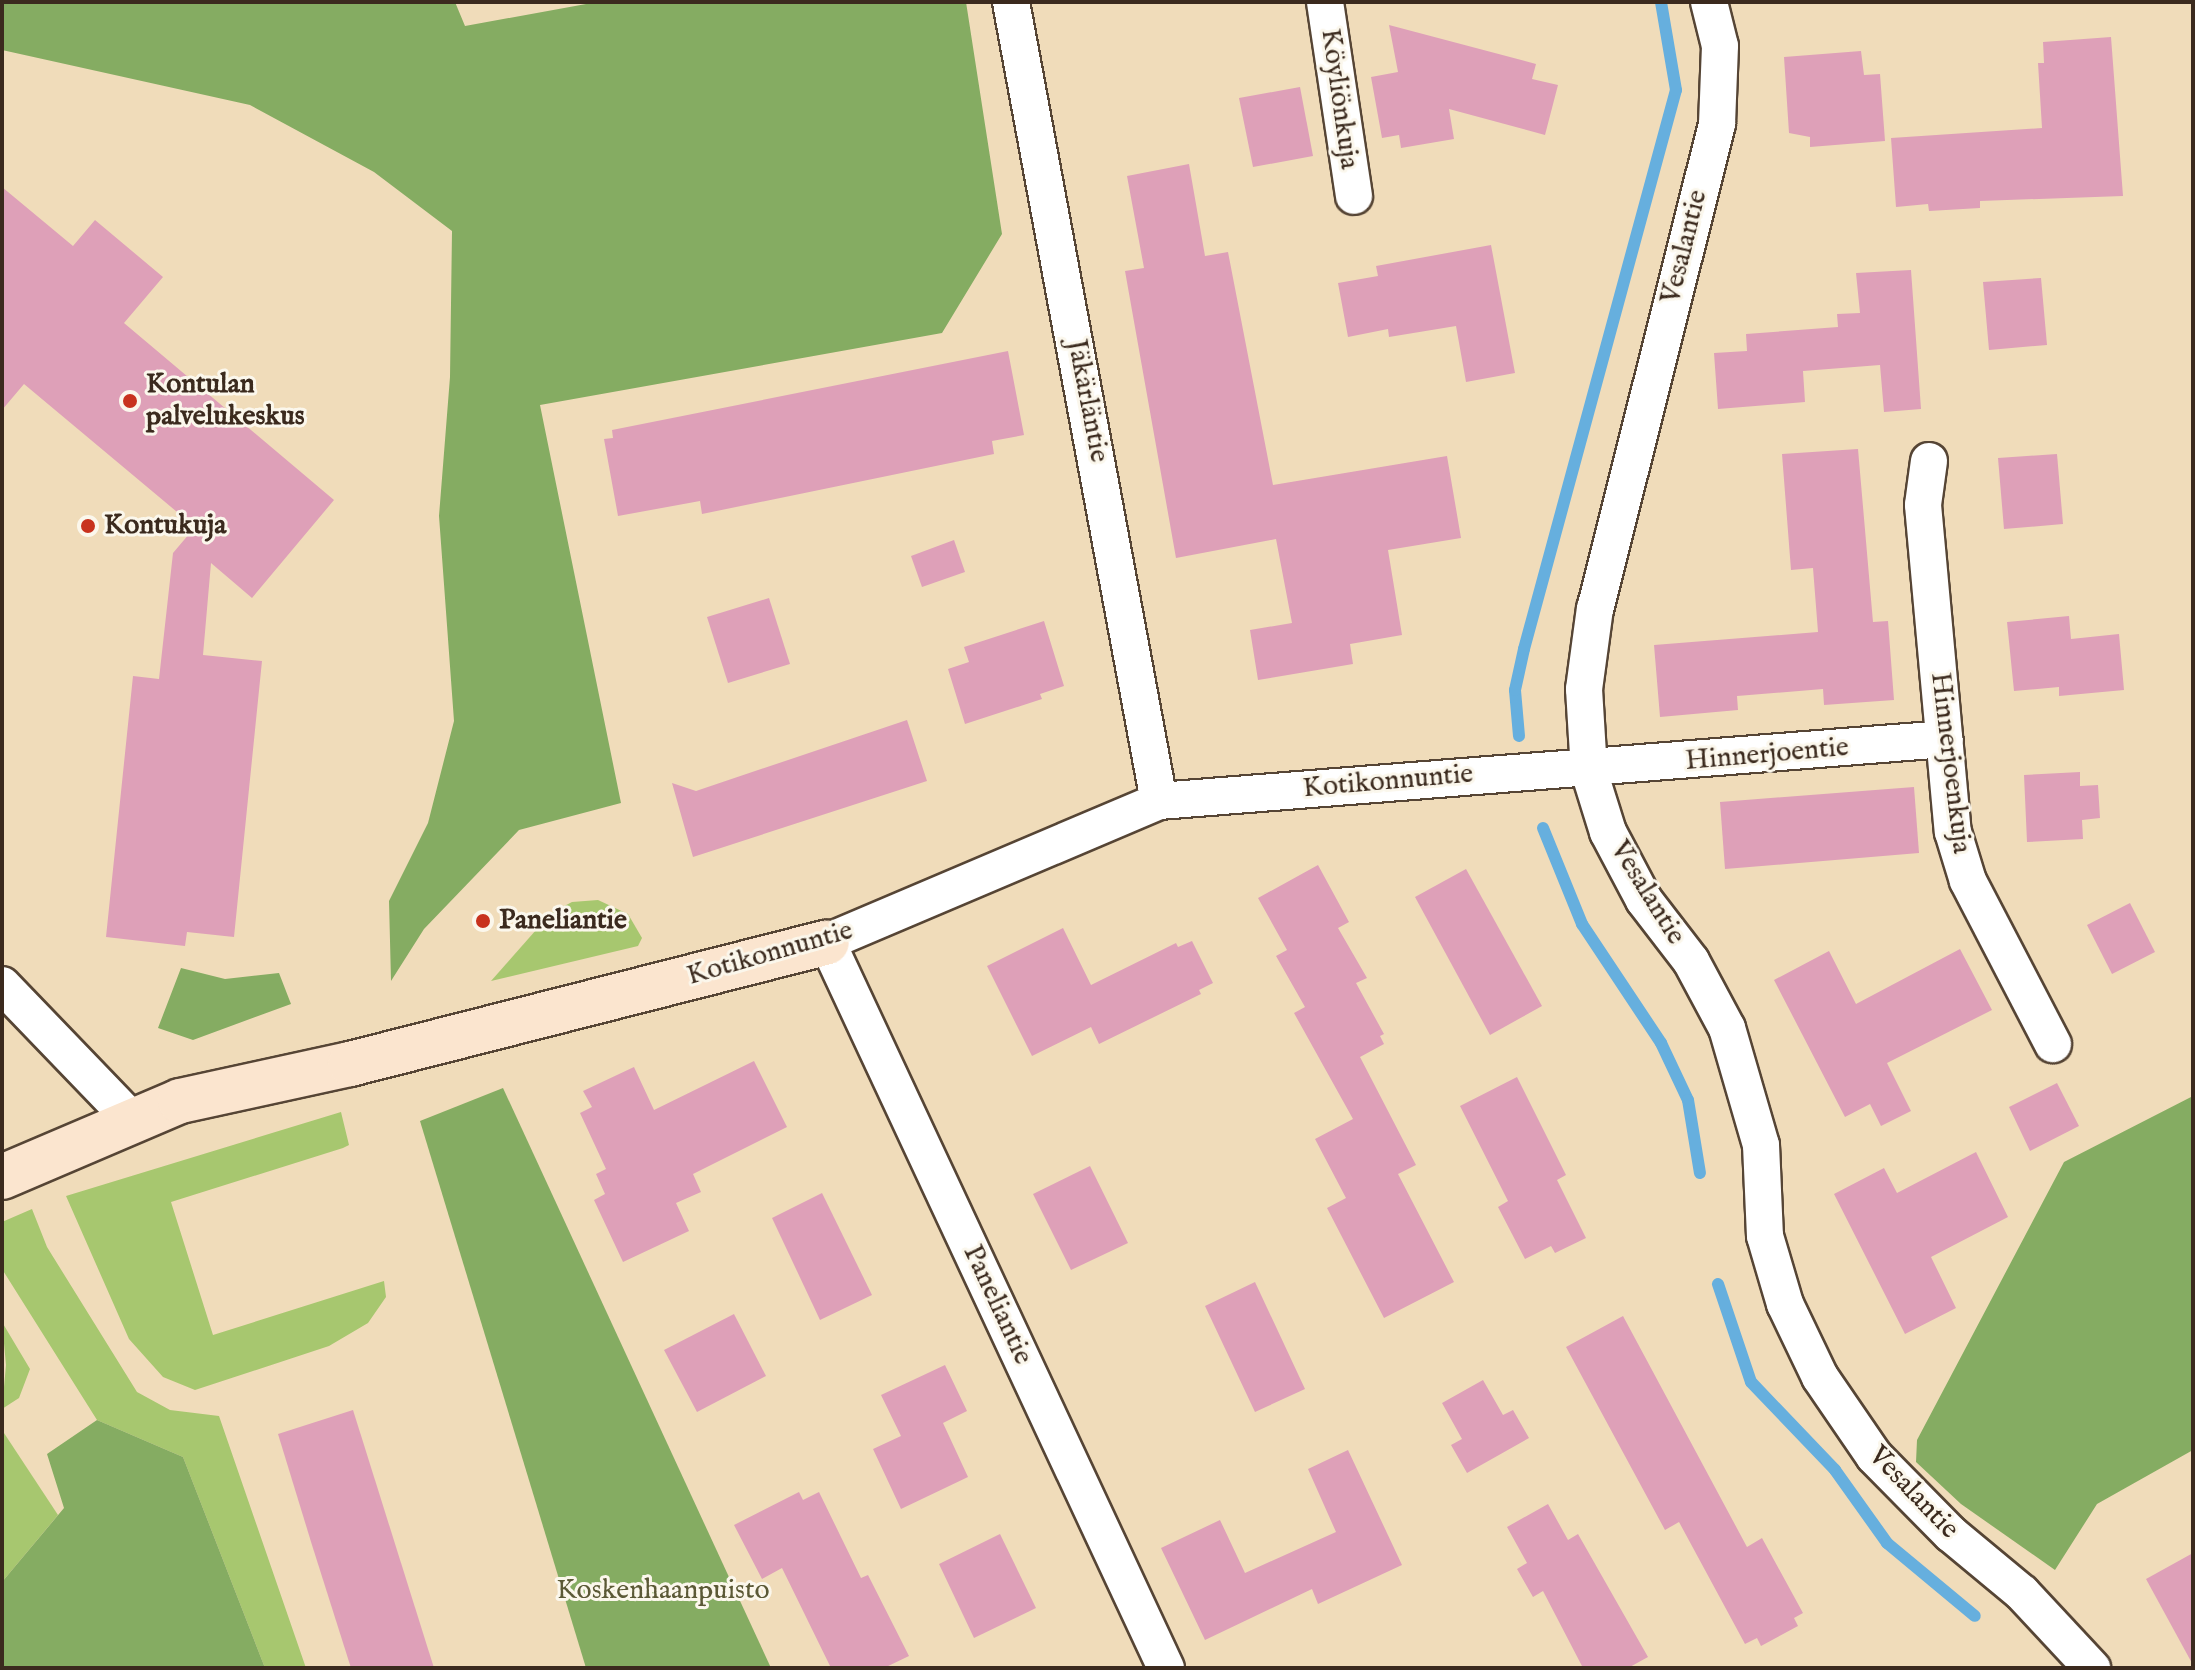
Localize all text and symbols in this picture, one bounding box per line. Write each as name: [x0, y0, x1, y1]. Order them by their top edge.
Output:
street label: Köyliönkuja: [1313, 27, 1365, 171]
street label: Vesalantie: [1655, 187, 1715, 307]
street label: Jäkärläntie: [1059, 337, 1115, 465]
place label: Kontulan palvelukeskus: [146, 368, 305, 434]
marker: Kontulan palvelukeskus: [121, 392, 139, 410]
place label: Kontukuja: [104, 509, 226, 543]
marker: Kontukuja: [79, 517, 97, 535]
street label: Hinnerjoenkuja: [1922, 671, 1978, 855]
street label: Hinnerjoentie: [1684, 731, 1850, 779]
street label: Kotikonnuntie: [1301, 758, 1475, 806]
street label: Vesalantie: [1602, 835, 1692, 951]
place label: Paneliantie: [499, 904, 627, 938]
marker: Paneliantie: [474, 912, 492, 930]
street label: Kotikonnuntie: [683, 914, 857, 994]
street label: Paneliantie: [955, 1240, 1039, 1370]
street label: Vesalantie: [1861, 1440, 1965, 1546]
park label: Koskenhaanpuisto: [556, 1574, 770, 1608]

